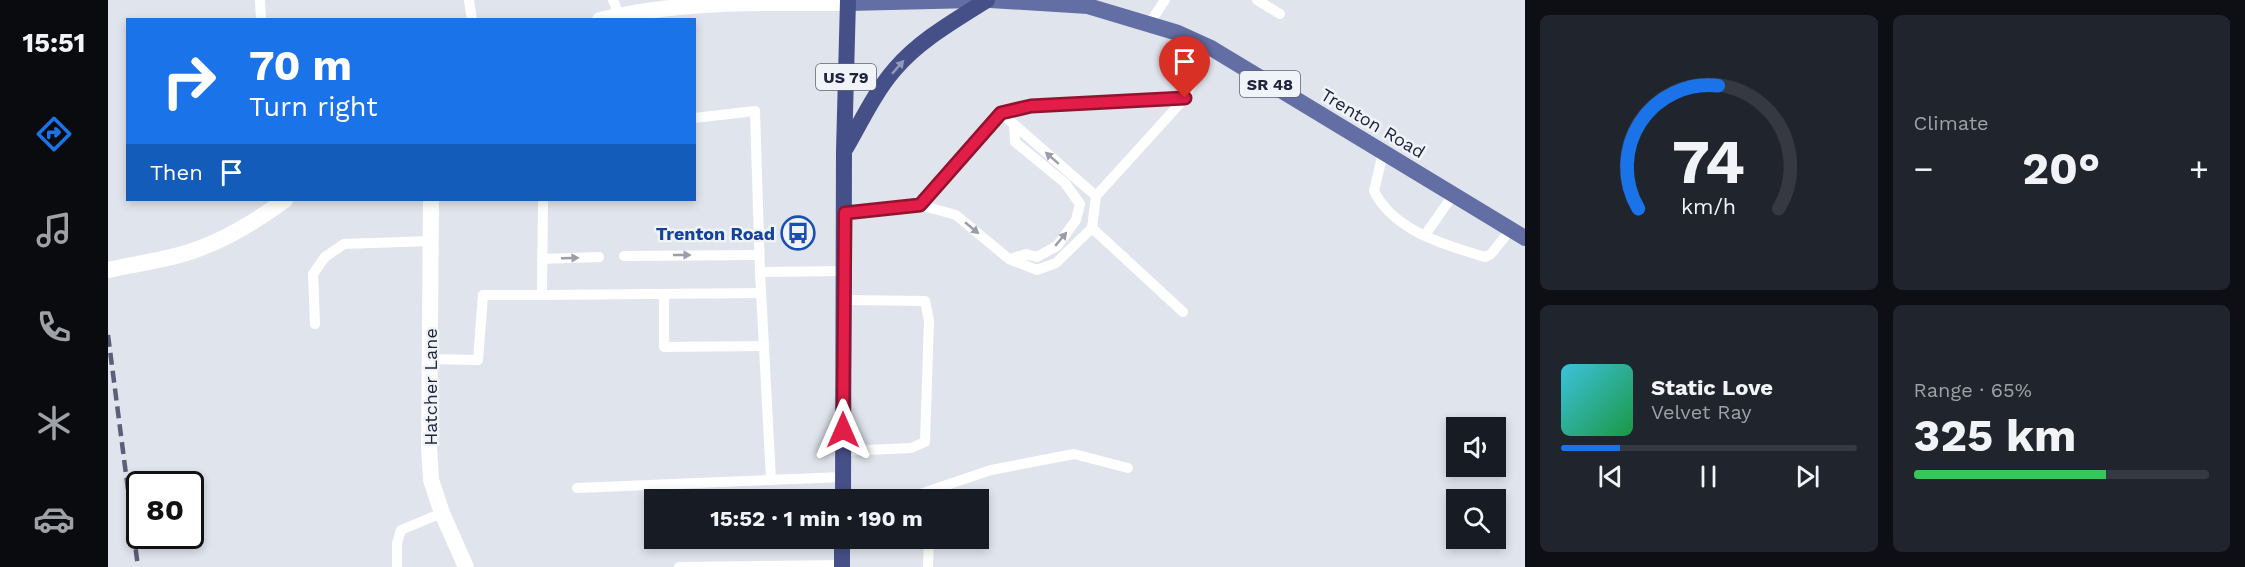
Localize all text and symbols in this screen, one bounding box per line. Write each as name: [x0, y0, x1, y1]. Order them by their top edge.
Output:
text: 15:51: [23, 27, 85, 59]
pin: [1159, 36, 1210, 98]
text: 70 m: [249, 41, 352, 90]
icon: right: [150, 42, 228, 120]
icon: arrive: [1168, 45, 1201, 78]
one-way arrow: [891, 59, 904, 75]
road number: US 79: [816, 64, 876, 90]
road number: SR 48: [1240, 71, 1300, 97]
street label: Trenton Road: [1317, 84, 1429, 162]
text: Turn right: [249, 91, 378, 123]
text: Climate: [1914, 111, 1989, 135]
icon: directions: [33, 113, 75, 155]
text: 74: [1672, 125, 1745, 198]
text: 20°: [2022, 142, 2100, 195]
text: −: [1914, 149, 1933, 188]
text: +: [2189, 149, 2209, 188]
one-way arrow: [1044, 151, 1060, 164]
icon: arrive: [215, 156, 248, 189]
text: Then: [150, 160, 203, 185]
text: km/h: [1681, 195, 1736, 220]
icon: music: [33, 209, 75, 251]
bus stop icon: Trenton Road: [780, 215, 816, 251]
one-way arrow: [964, 222, 980, 235]
place label: Trenton Road: [656, 223, 775, 244]
one-way arrow: [1054, 232, 1067, 247]
one-way arrow: [673, 251, 692, 260]
one-way arrow: [561, 253, 580, 262]
icon: phone: [33, 306, 75, 348]
street label: Hatcher Lane: [420, 328, 441, 446]
text: Static Love: [1651, 375, 1773, 400]
text: Range · 65%: [1914, 378, 2032, 402]
position arrow: [811, 398, 875, 462]
text: Velvet Ray: [1651, 400, 1752, 424]
icon: climate: [33, 402, 75, 444]
text: 325 km: [1914, 409, 2076, 462]
map controls: [1446, 417, 1506, 549]
button: sound: [1446, 417, 1506, 477]
icon: previous: [1594, 460, 1627, 493]
icon: pause: [1692, 460, 1725, 493]
icon: next: [1791, 460, 1824, 493]
speed limit sign: 80: [126, 471, 204, 549]
button: search: [1446, 489, 1506, 549]
icon: car: [33, 498, 75, 540]
text: 15:52 · 1 min · 190 m: [710, 506, 923, 531]

